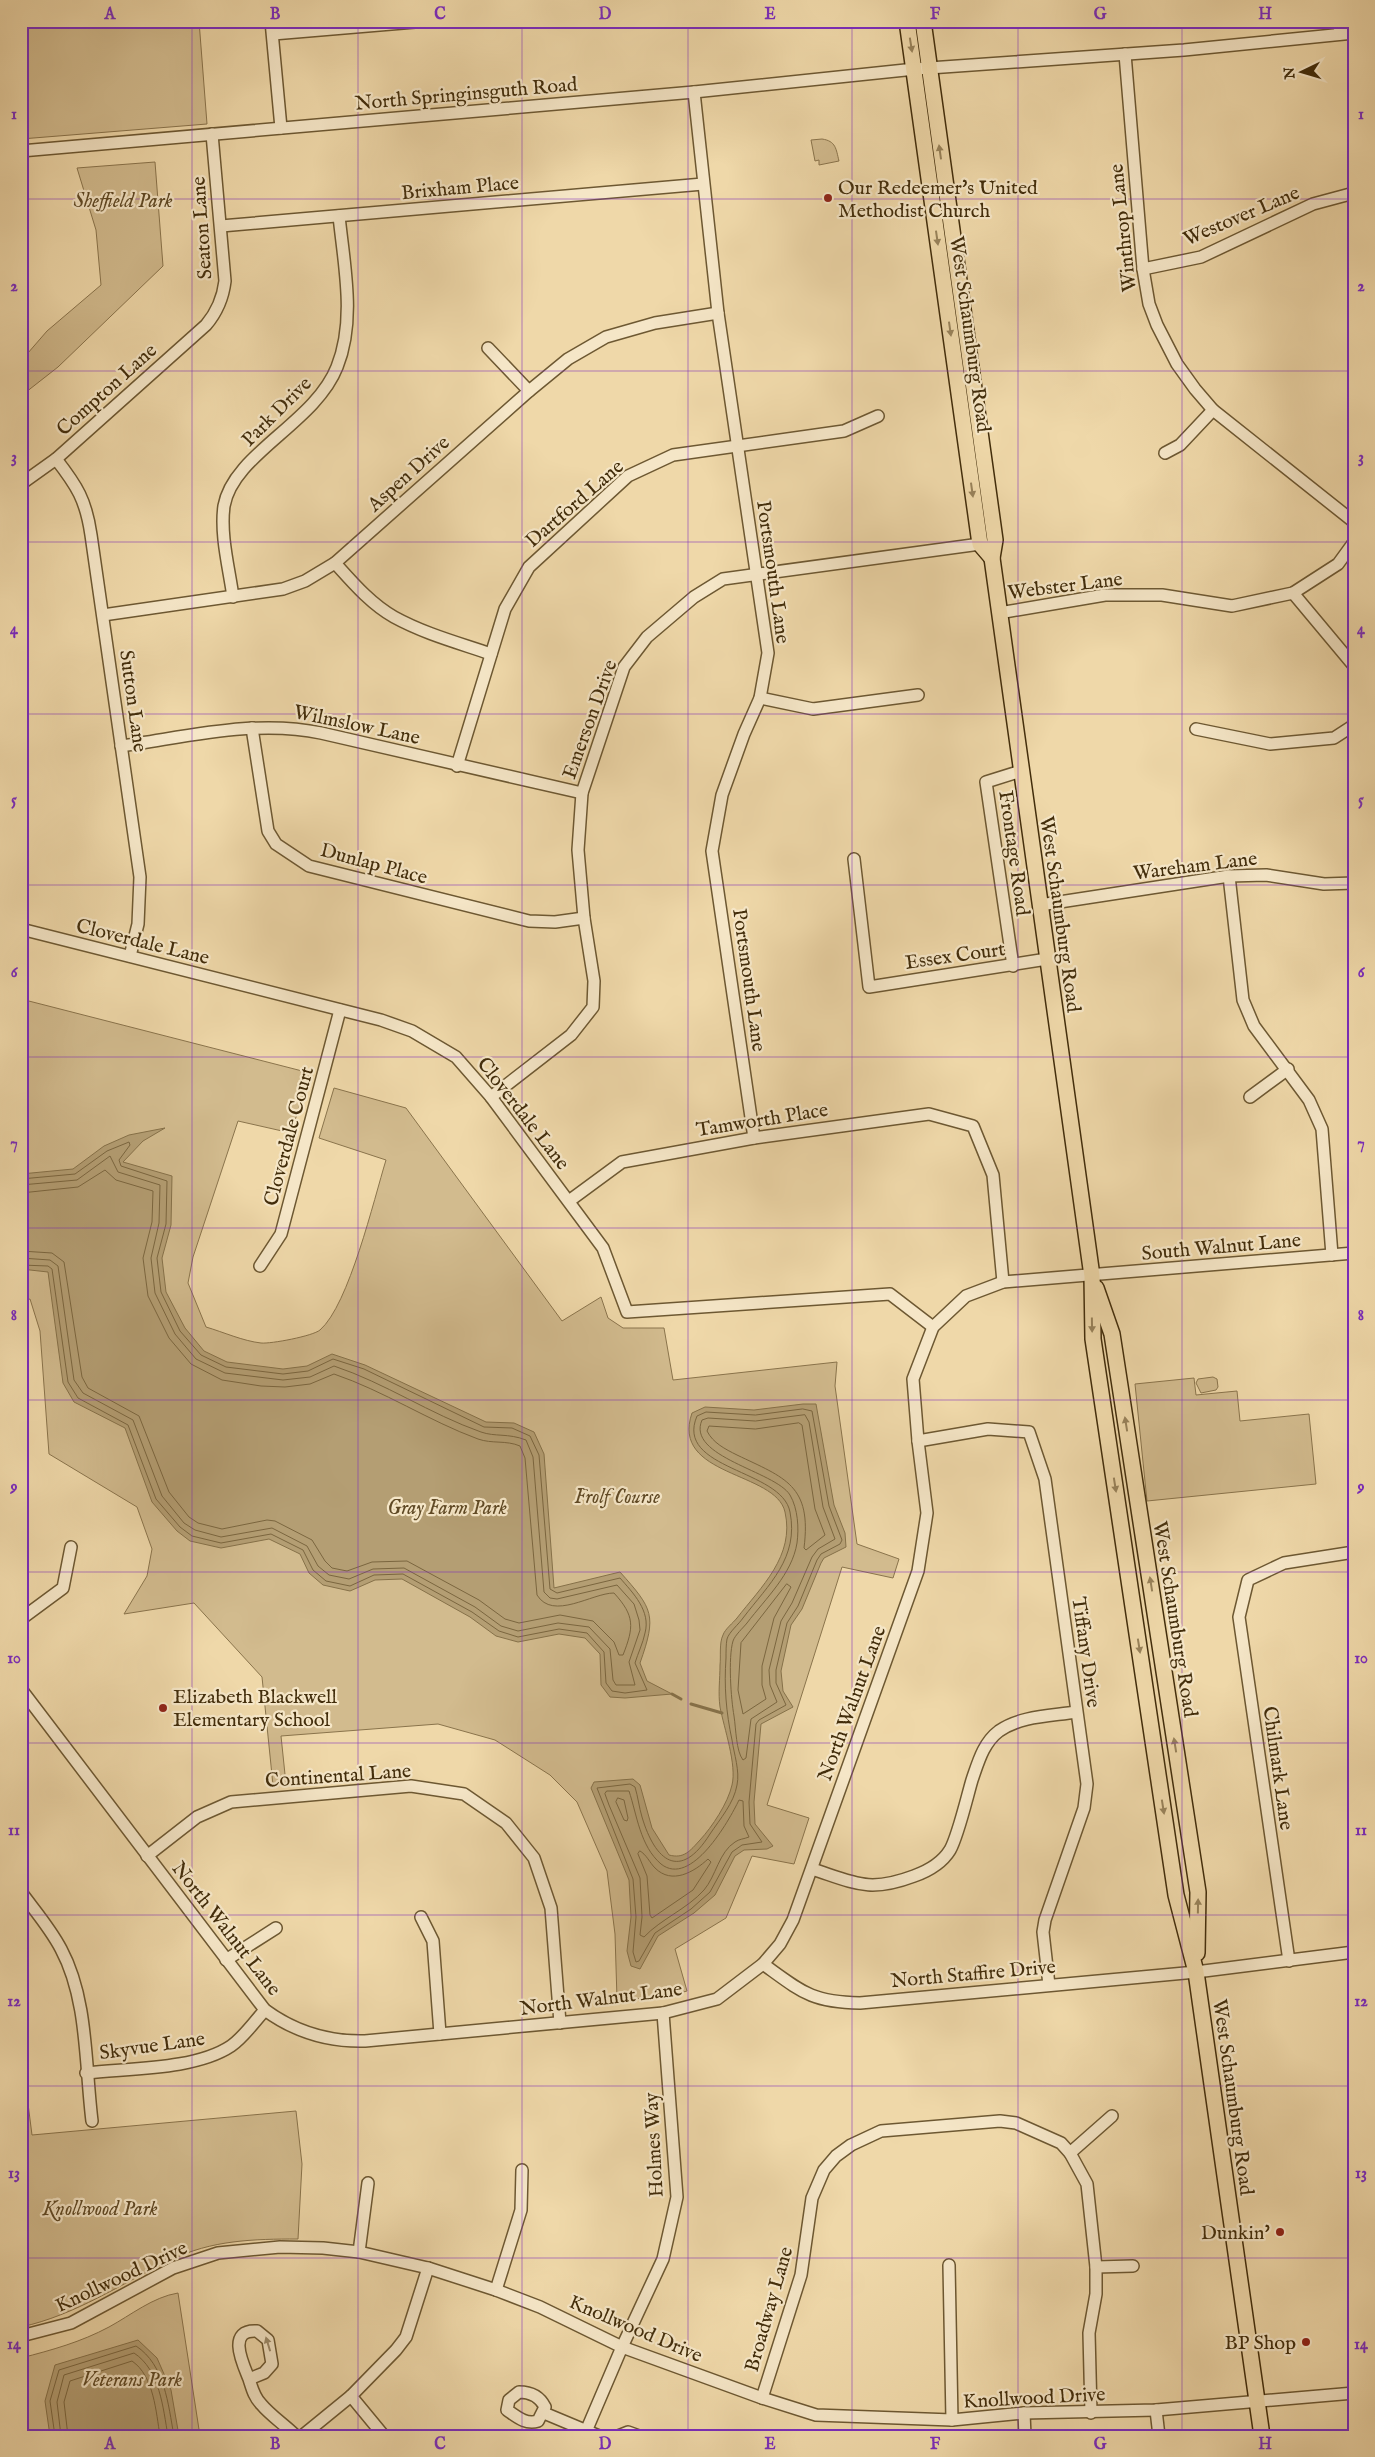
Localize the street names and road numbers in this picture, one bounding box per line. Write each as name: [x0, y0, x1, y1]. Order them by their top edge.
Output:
street label: North Springinsguth Road: [354, 72, 579, 117]
street label: Winthrop Lane: [1104, 163, 1143, 293]
street label: Brixham Place: [400, 171, 520, 206]
street label: Seaton Lane: [186, 175, 219, 280]
street label: Westover Lane: [1180, 181, 1304, 252]
street label: West Schaumburg Road: [943, 234, 996, 434]
street label: Compton Lane: [52, 338, 162, 442]
street label: Park Drive: [237, 372, 317, 452]
street label: Aspen Drive: [362, 431, 455, 518]
street label: Dartford Lane: [521, 455, 629, 554]
street label: Portsmouth Lane: [750, 499, 795, 645]
street label: Webster Lane: [1006, 567, 1124, 606]
street label: Sutton Lane: [113, 649, 152, 754]
street label: Emerson Drive: [557, 656, 624, 783]
street label: Wilmslow Lane: [291, 700, 422, 751]
street label: Frontage Road: [992, 789, 1035, 918]
street label: West Schaumburg Road: [1033, 814, 1086, 1014]
street label: Dunlap Place: [317, 838, 430, 891]
street label: Wareham Lane: [1132, 846, 1259, 887]
street label: Portsmouth Lane: [726, 907, 771, 1053]
street label: Cloverdale Lane: [73, 914, 212, 971]
street label: Essex Court: [904, 937, 1007, 976]
street label: Cloverdale Lane: [471, 1052, 575, 1175]
street label: Cloverdale Court: [259, 1064, 320, 1209]
street label: Tamworth Place: [694, 1098, 830, 1143]
street label: South Walnut Lane: [1140, 1228, 1302, 1267]
street label: West Schaumburg Road: [1147, 1519, 1202, 1719]
street label: Tiffany Drive: [1065, 1595, 1106, 1709]
street label: North Walnut Lane: [813, 1622, 892, 1785]
street label: Chilmark Lane: [1256, 1705, 1299, 1832]
street label: Continental Lane: [264, 1759, 412, 1794]
street label: North Walnut Lane: [166, 1857, 286, 2001]
street label: North Staffire Drive: [890, 1955, 1057, 1994]
street label: North Walnut Lane: [519, 1977, 684, 2022]
street label: West Schaumburg Road: [1206, 1997, 1259, 2197]
street label: Skyvue Lane: [98, 2027, 207, 2066]
street label: Holmes Way: [639, 2092, 670, 2198]
street label: Knollwood Drive: [52, 2236, 192, 2319]
street label: Broadway Lane: [740, 2244, 799, 2375]
street label: Knollwood Drive: [565, 2290, 706, 2369]
street label: Knollwood Drive: [962, 2382, 1106, 2415]

